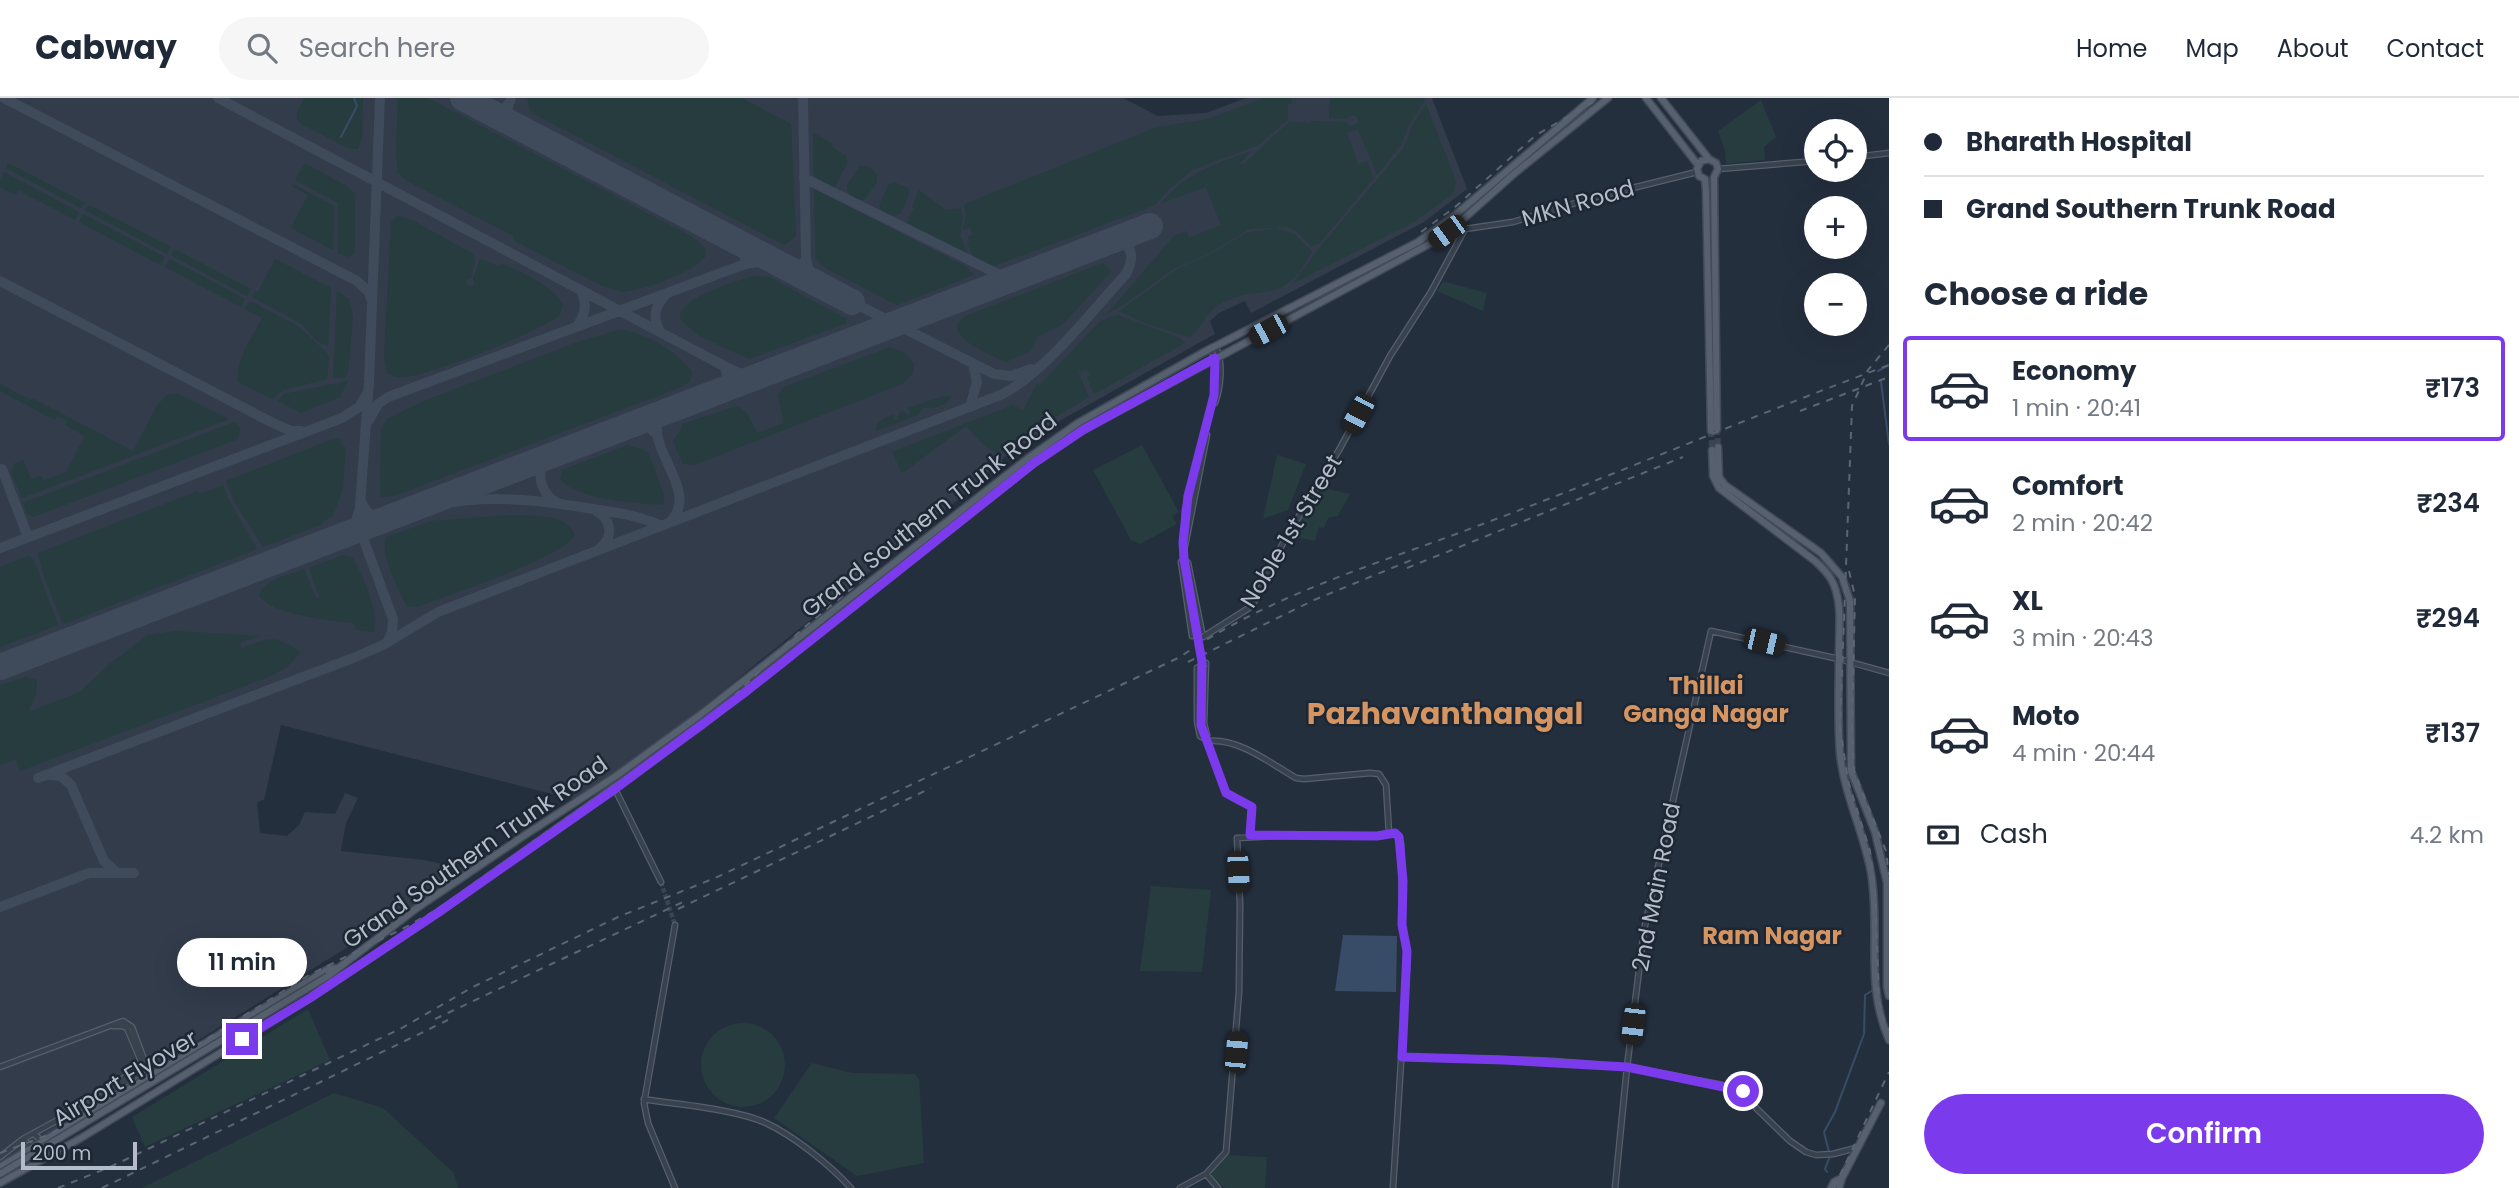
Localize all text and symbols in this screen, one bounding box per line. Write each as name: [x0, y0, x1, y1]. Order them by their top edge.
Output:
search box: [219, 17, 709, 80]
text: Cabway: [35, 24, 177, 71]
icon: search: [243, 29, 281, 67]
text: Search here: [299, 30, 455, 66]
text: Home: [2076, 32, 2148, 65]
text: Map: [2186, 32, 2239, 65]
text: About: [2277, 32, 2348, 65]
text: Contact: [2386, 32, 2484, 65]
map controls: [1804, 119, 1867, 336]
button: locate: [1804, 119, 1867, 182]
text: Bharath Hospital: [1966, 124, 2192, 160]
street label: MKN Road: [1518, 172, 1638, 234]
text: Grand Southern Trunk Road: [1966, 191, 2336, 227]
button: +: [1804, 196, 1867, 259]
car: [1424, 211, 1471, 253]
text: Choose a ride: [1924, 271, 2148, 316]
button: −: [1804, 273, 1867, 336]
car: [1245, 311, 1292, 349]
text: Economy: [2012, 353, 2136, 389]
icon: car: [1928, 357, 1991, 420]
text: ₹173: [2425, 370, 2480, 406]
car: [1339, 391, 1378, 437]
text: 1 min · 20:41: [2012, 392, 2141, 424]
street label: Grand Southern Trunk Road: [794, 405, 1064, 625]
street label: Noble 1st Street: [1233, 448, 1349, 614]
text: Comfort: [2012, 468, 2124, 504]
icon: car: [1928, 472, 1991, 535]
text: ₹234: [2416, 485, 2480, 521]
text: 2 min · 20:42: [2012, 507, 2153, 539]
text: XL: [2012, 583, 2043, 619]
icon: car: [1928, 587, 1991, 650]
text: ₹294: [2416, 600, 2480, 636]
text: 3 min · 20:43: [2012, 622, 2154, 654]
car: [1742, 627, 1787, 657]
district label: Thillai Ganga Nagar: [1623, 669, 1789, 730]
district label: Pazhavanthangal: [1307, 692, 1583, 735]
text: Moto: [2012, 698, 2080, 734]
icon: car: [1928, 702, 1991, 765]
text: ₹137: [2425, 715, 2480, 751]
text: 4 min · 20:44: [2012, 737, 2155, 769]
street label: Grand Southern Trunk Road: [336, 748, 614, 956]
street label: 2nd Main Road: [1624, 800, 1688, 974]
icon: cash: [1924, 816, 1962, 854]
text: Cash: [1980, 816, 2048, 852]
text: 4.2 km: [2410, 819, 2484, 851]
car: [1227, 850, 1250, 894]
district label: Ram Nagar: [1702, 919, 1842, 952]
callout: 11 min: [177, 937, 307, 986]
text: 11 min: [208, 946, 276, 978]
car: [1621, 1002, 1646, 1046]
street label: Airport Flyover: [47, 1022, 203, 1134]
route end: [226, 1023, 258, 1055]
car: [1224, 1030, 1249, 1074]
route start: [1727, 1075, 1759, 1107]
button: Confirm: [1924, 1094, 2484, 1174]
scale bar: [21, 1139, 136, 1171]
text: 200 m: [32, 1140, 91, 1167]

